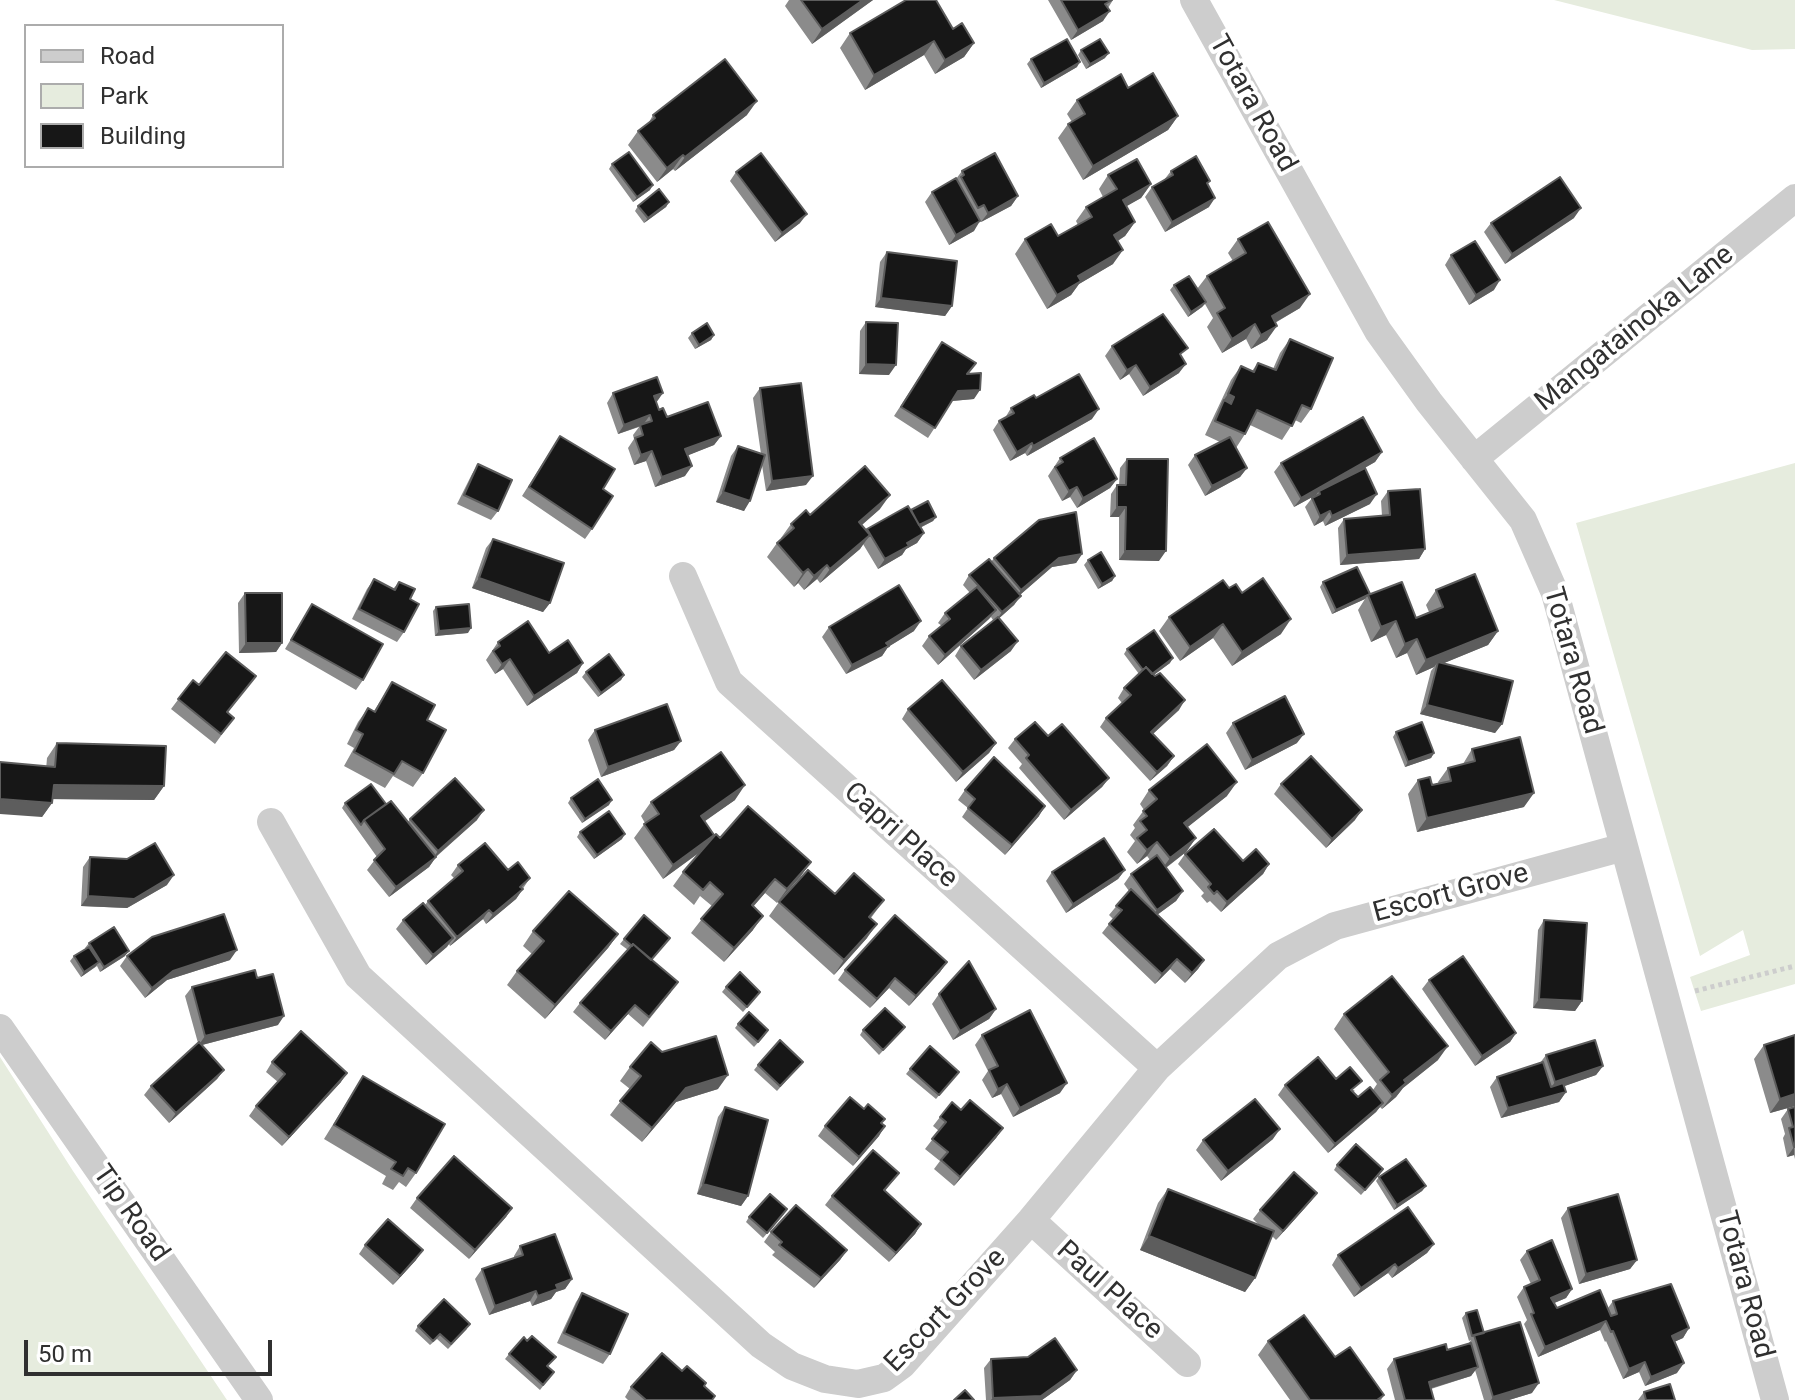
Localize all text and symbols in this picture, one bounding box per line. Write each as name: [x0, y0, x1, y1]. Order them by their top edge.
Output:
legend: [24, 24, 284, 168]
street label: Totara Road: [1201, 30, 1303, 178]
text: Road: [100, 42, 155, 70]
text: Park: [100, 82, 148, 110]
text: Building: [100, 122, 186, 150]
street label: Mangatainoka Lane: [1529, 239, 1741, 419]
street label: Totara Road: [1535, 584, 1609, 738]
street label: Capri Place: [836, 776, 964, 896]
street label: Escort Grove: [1370, 857, 1532, 931]
street label: Tip Road: [85, 1159, 175, 1269]
street label: Totara Road: [1708, 1208, 1780, 1362]
street label: Paul Place: [1049, 1235, 1169, 1347]
street label: Escort Grove: [878, 1242, 1014, 1380]
scale bar: [28, 1324, 276, 1374]
text: 50 m: [38, 1340, 92, 1368]

